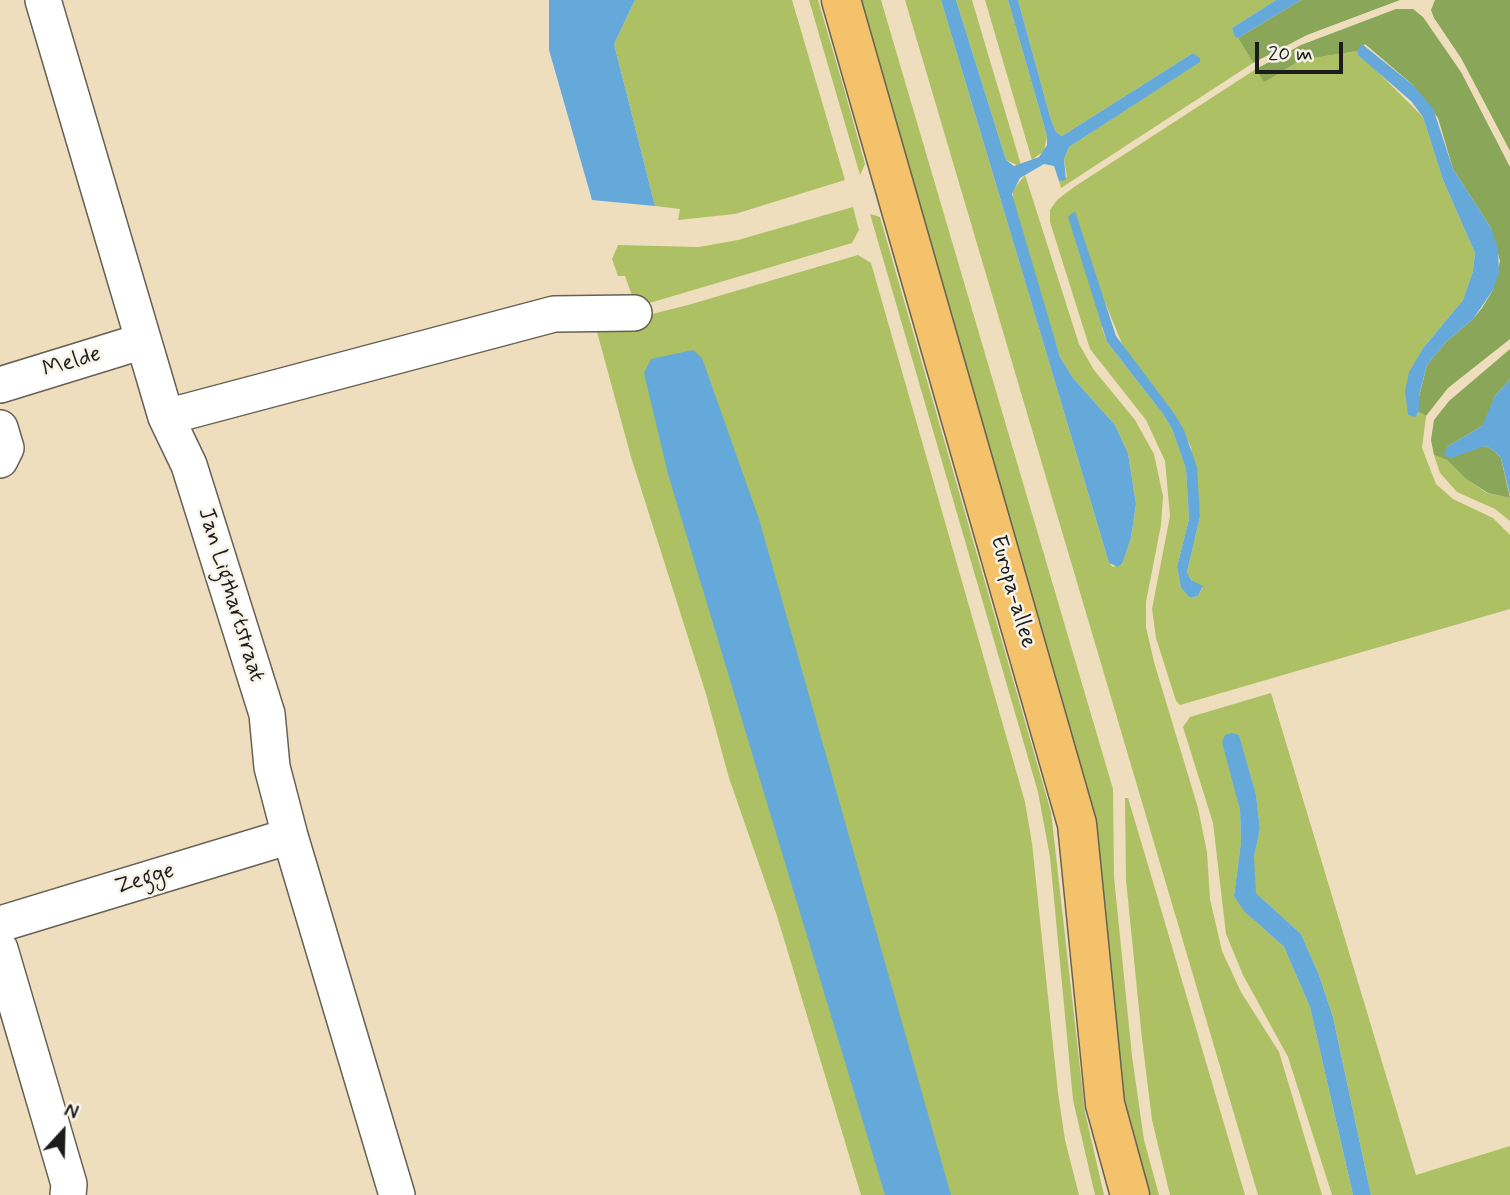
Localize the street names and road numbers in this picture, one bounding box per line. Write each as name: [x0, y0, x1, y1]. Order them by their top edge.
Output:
street label: Melde: [40, 341, 104, 385]
street label: Jan Ligthartstraat: [190, 505, 270, 685]
street label: Europa-allee: [983, 532, 1041, 652]
street label: Zegge: [112, 858, 178, 902]

